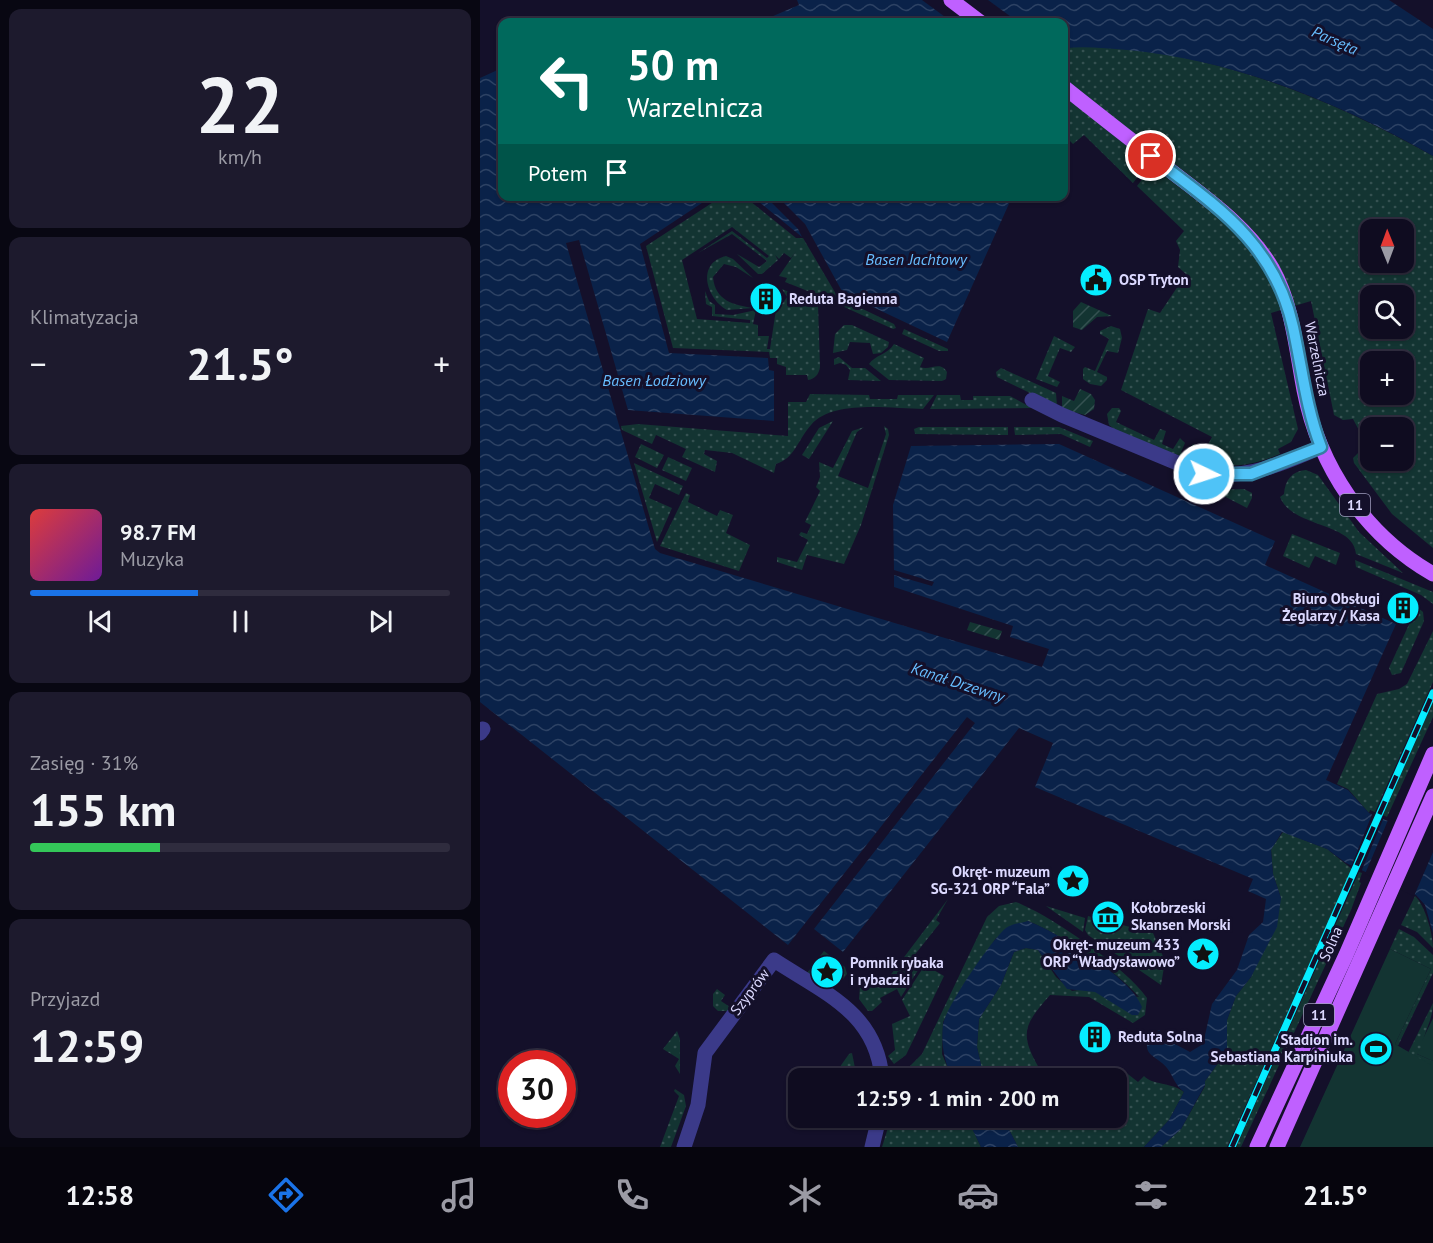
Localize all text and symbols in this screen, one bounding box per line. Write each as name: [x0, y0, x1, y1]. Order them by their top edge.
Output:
water label: Parsęta: [1309, 21, 1361, 59]
text: 50 m: [627, 37, 719, 92]
icon: left: [528, 42, 606, 120]
text: 22: [196, 54, 284, 155]
text: Warzelnicza: [627, 90, 763, 124]
pin: [1125, 130, 1176, 181]
icon: arrive: [1134, 139, 1167, 172]
text: km/h: [218, 144, 262, 170]
icon: arrive: [600, 156, 633, 189]
text: Potem: [528, 159, 588, 187]
north arrow: [1360, 219, 1414, 273]
map controls: [1360, 219, 1414, 471]
water label: Basen Jachtowy: [865, 249, 968, 269]
public building icon: OSP Tryton: [1078, 262, 1114, 298]
place label: OSP Tryton: [1119, 270, 1189, 289]
building icon: Reduta Bagienna: [748, 281, 784, 317]
button: search: [1360, 285, 1414, 339]
place label: Reduta Bagienna: [789, 289, 897, 308]
text: Klimatyzacja: [30, 304, 139, 330]
street label: Warzelnicza: [1301, 320, 1334, 398]
text: 21.5°: [186, 334, 294, 392]
text: −: [30, 342, 47, 385]
text: +: [433, 342, 450, 385]
button: +: [1360, 351, 1414, 405]
water label: Basen Łodziowy: [602, 370, 707, 390]
button: −: [1360, 417, 1414, 471]
position arrow: [1172, 442, 1236, 506]
road number: 11: [1340, 494, 1370, 516]
text: 98.7 FM: [120, 518, 196, 546]
text: Muzyka: [120, 546, 184, 572]
place label: Biuro Obsługi Żeglarzy / Kasa: [1282, 589, 1380, 625]
building icon: Biuro Obsługi Żeglarzy / Kasa: [1385, 590, 1421, 626]
icon: previous: [84, 605, 117, 638]
icon: pause: [224, 605, 257, 638]
icon: next: [364, 605, 397, 638]
water label: Kanał Drzewny: [909, 658, 1008, 707]
text: Zasięg · 31%: [30, 750, 138, 776]
text: 155 km: [30, 780, 176, 838]
place label: Okręt- muzeum SG-321 ORP “Fala”: [931, 862, 1050, 898]
place icon: Okręt- muzeum SG-321 ORP “Fala”: [1055, 863, 1091, 899]
place label: Kołobrzeski Skansen Morski: [1131, 898, 1231, 934]
museum icon: Kołobrzeski Skansen Morski: [1090, 899, 1126, 935]
street label: Solna: [1315, 923, 1347, 964]
place label: Okręt- muzeum 433 ORP “Władysławowo”: [1043, 935, 1180, 971]
place icon: Okręt- muzeum 433 ORP “Władysławowo”: [1185, 936, 1221, 972]
place label: Pomnik rybaka i rybaczki: [850, 953, 944, 989]
place icon: Pomnik rybaka i rybaczki: [809, 954, 845, 990]
street label: Szyprów: [726, 965, 773, 1019]
text: Przyjazd: [30, 986, 100, 1012]
road number: 11: [1304, 1004, 1334, 1026]
text: 12:59: [30, 1016, 144, 1074]
building icon: Reduta Solna: [1077, 1019, 1113, 1055]
place label: Reduta Solna: [1118, 1027, 1203, 1046]
place label: Stadion im. Sebastiana Karpiniuka: [1211, 1030, 1353, 1066]
sports icon: Stadion im. Sebastiana Karpiniuka: [1358, 1031, 1394, 1067]
speed limit sign: 30: [498, 1050, 576, 1128]
text: 12:59 · 1 min · 200 m: [856, 1084, 1059, 1112]
icon: directions: [265, 1174, 307, 1216]
icon: music: [438, 1174, 480, 1216]
icon: phone: [611, 1174, 653, 1216]
icon: climate: [784, 1174, 826, 1216]
icon: car: [957, 1174, 999, 1216]
icon: filters: [1130, 1174, 1172, 1216]
text: 12:58: [66, 1178, 134, 1212]
text: 21.5°: [1303, 1178, 1367, 1212]

